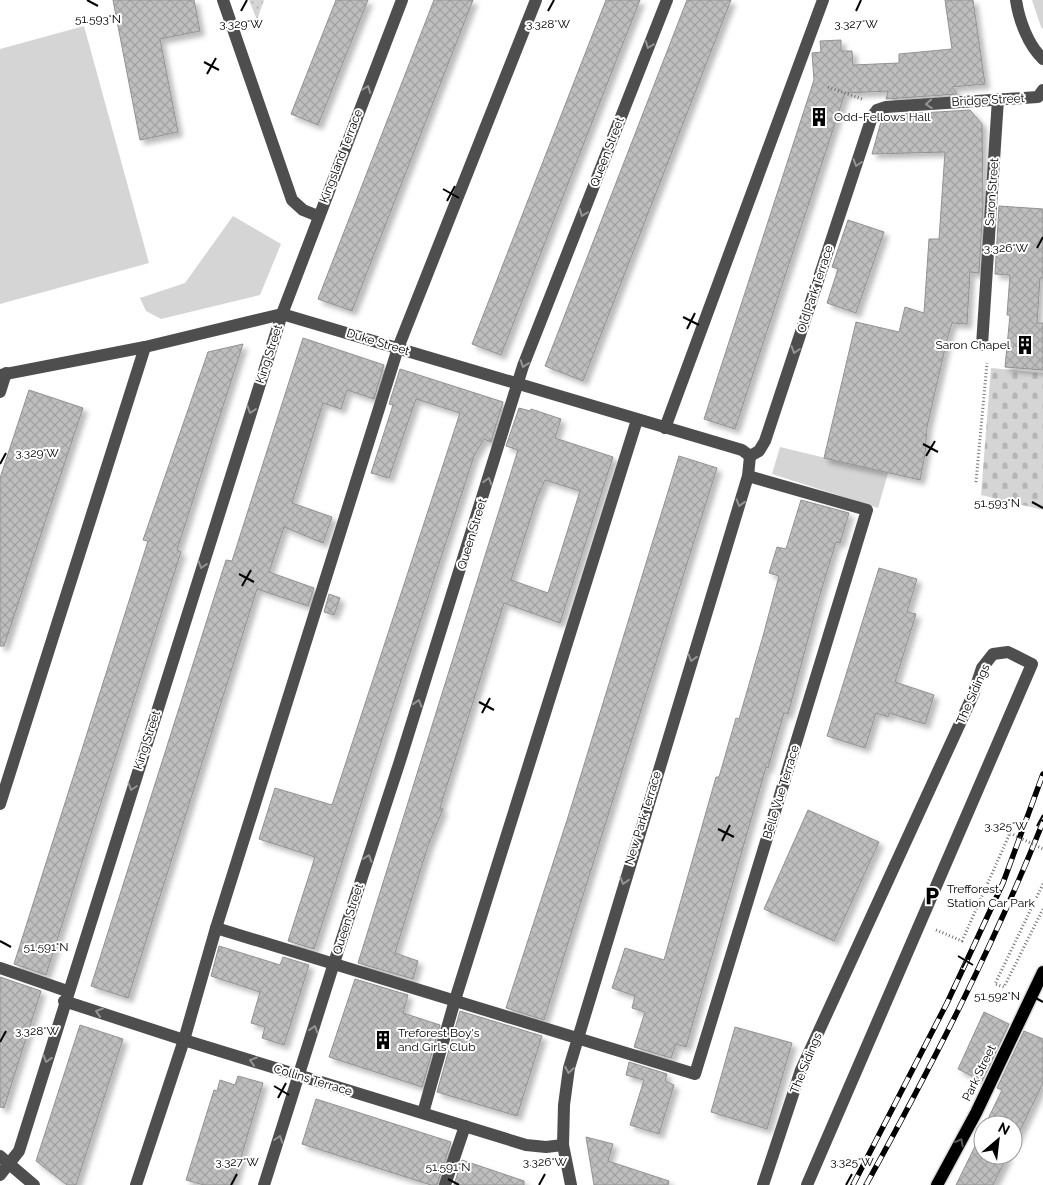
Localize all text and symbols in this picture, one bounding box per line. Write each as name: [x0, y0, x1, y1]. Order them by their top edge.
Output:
text: 51.593°N: [75, 12, 121, 26]
text: 3.329°W: [219, 17, 263, 31]
text: 3.328°W: [526, 17, 571, 31]
text: 3.327°W: [834, 17, 878, 31]
one-way arrow: [645, 41, 655, 49]
one-way arrow: [361, 85, 371, 94]
street label: Bridge Street: [951, 91, 1025, 109]
one-way arrow: [925, 98, 933, 109]
building icon: Odd-Fellows Hall: [808, 106, 830, 128]
street label: Kingsland Terrace: [317, 107, 365, 205]
place label: Odd-Fellows Hall: [834, 110, 931, 124]
street label: Queen Street: [587, 115, 627, 189]
street label: Saron Street: [983, 157, 1001, 227]
one-way arrow: [853, 158, 863, 167]
one-way arrow: [579, 208, 590, 217]
text: 3.326°W: [984, 241, 1029, 255]
street label: Old Park Terrace: [794, 243, 836, 335]
street label: King Street: [253, 323, 285, 385]
street label: Duke Street: [345, 326, 411, 358]
building icon: Saron Chapel: [1014, 334, 1036, 356]
place label: Saron Chapel: [935, 338, 1011, 352]
one-way arrow: [791, 346, 801, 354]
one-way arrow: [520, 360, 530, 368]
one-way arrow: [247, 405, 257, 414]
text: 3.329°W: [15, 446, 59, 460]
one-way arrow: [483, 478, 493, 486]
text: 51.593°N: [974, 496, 1020, 510]
street label: Queen Street: [455, 497, 489, 571]
one-way arrow: [735, 498, 745, 507]
one-way arrow: [198, 560, 208, 569]
one-way arrow: [688, 654, 698, 662]
street label: The Sidings: [953, 661, 993, 726]
one-way arrow: [413, 699, 423, 708]
street label: King Street: [131, 709, 163, 771]
street label: Belle Vue Terrace: [760, 743, 802, 841]
street label: New Park Terrace: [622, 769, 664, 867]
one-way arrow: [128, 782, 138, 790]
text: 3.325°W: [984, 819, 1028, 833]
one-way arrow: [363, 854, 373, 862]
one-way arrow: [620, 876, 630, 884]
street label: Queen Street: [330, 882, 366, 956]
place label: Trefforest Station Car Park: [947, 882, 1035, 910]
parking icon: Trefforest Station Car Park: [921, 885, 943, 907]
text: 51.591°N: [24, 940, 68, 954]
text: 51.592°N: [974, 989, 1020, 1003]
one-way arrow: [95, 1008, 103, 1018]
text: 3.328°W: [15, 1024, 60, 1038]
one-way arrow: [308, 1026, 318, 1034]
place label: Treforest Boy's and Girls Club: [398, 1026, 480, 1054]
building icon: Treforest Boy's and Girls Club: [372, 1029, 394, 1051]
street label: The Sidings: [787, 1030, 825, 1096]
street label: Park Street: [959, 1043, 999, 1103]
one-way arrow: [42, 1054, 52, 1062]
one-way arrow: [250, 1057, 258, 1067]
street label: Collins Terrace: [272, 1061, 354, 1099]
one-way arrow: [564, 1066, 574, 1075]
north arrow: [973, 1115, 1023, 1165]
text: N: [996, 1119, 1013, 1138]
one-way arrow: [274, 1135, 284, 1143]
one-way arrow: [954, 1138, 964, 1147]
text: 3.327°W: [215, 1155, 259, 1169]
text: 3.326°W: [523, 1155, 568, 1169]
text: 3.325°W: [830, 1155, 874, 1169]
text: 51.591°N: [426, 1160, 470, 1174]

